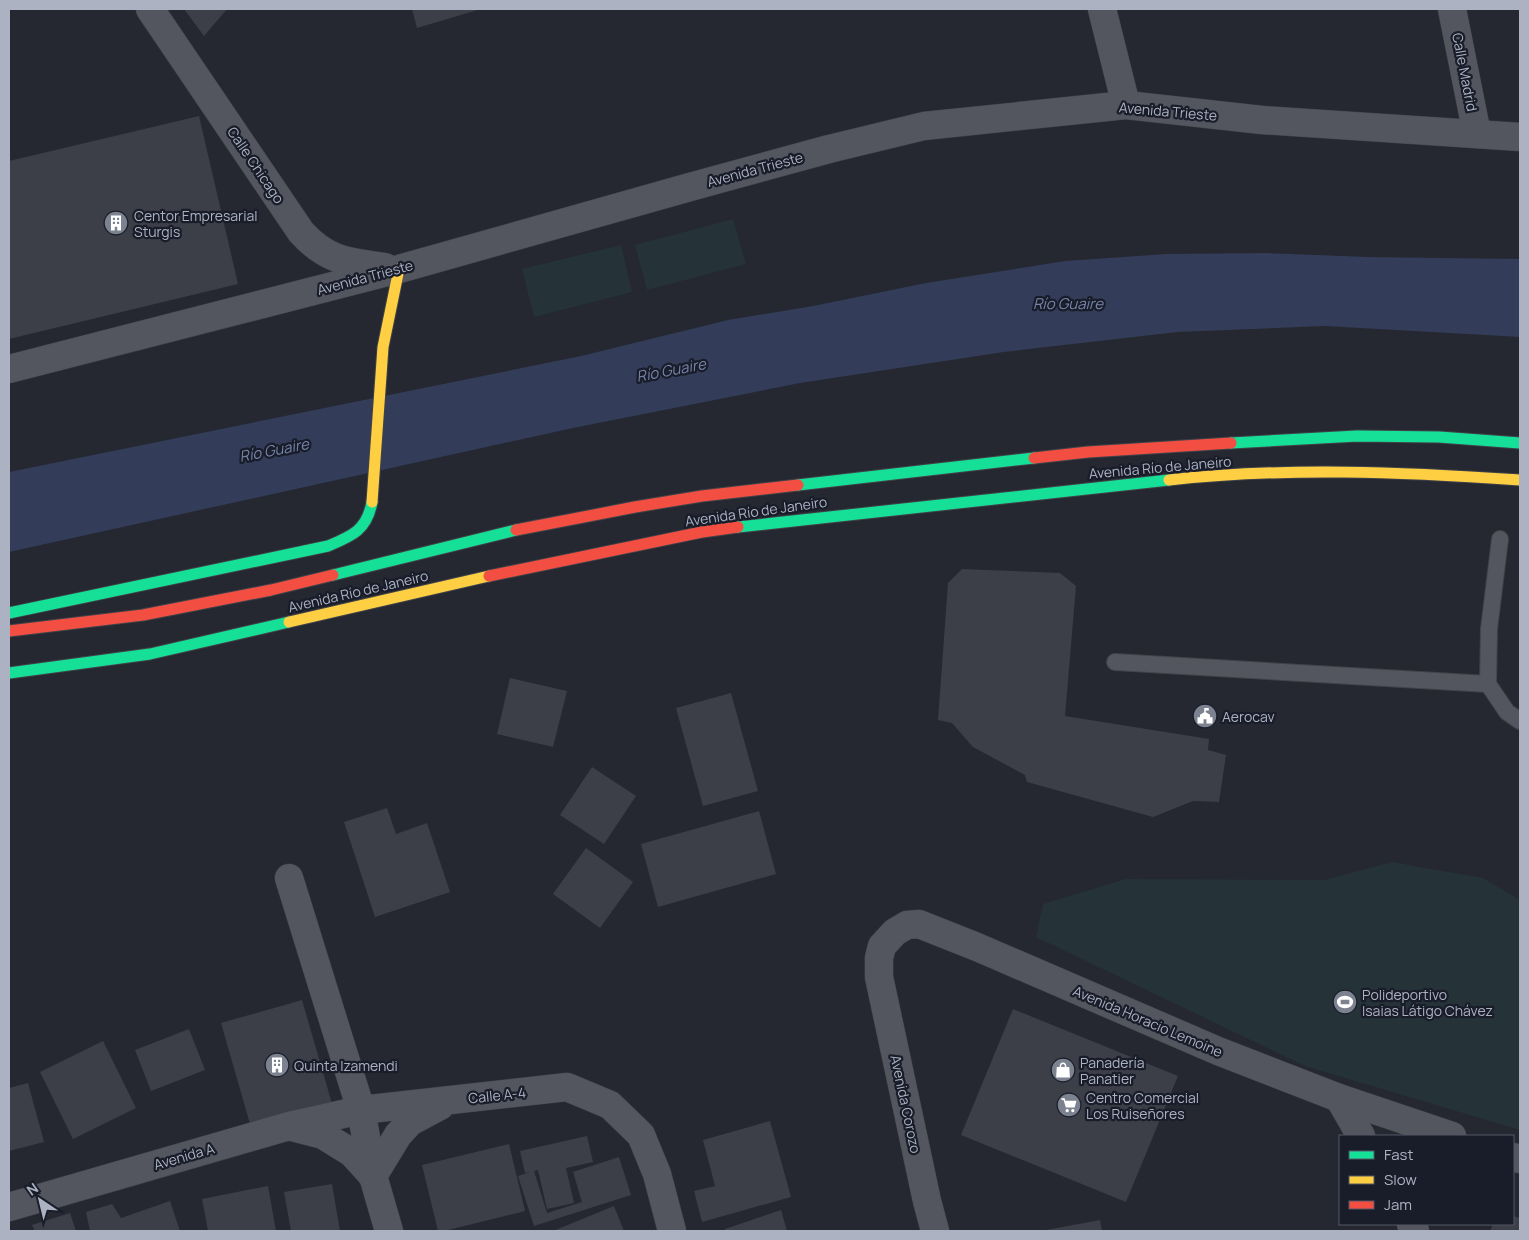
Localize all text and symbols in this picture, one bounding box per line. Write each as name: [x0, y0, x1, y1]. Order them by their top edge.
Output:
street label: Calle Madrid: [1448, 31, 1482, 113]
street label: Avenida Trieste: [1118, 97, 1218, 125]
street label: Calle Chicago: [223, 123, 289, 207]
street label: Avenida Trieste: [705, 147, 805, 191]
place label: Centor Empresarial Sturgis: [134, 206, 257, 241]
building icon: Centor Empresarial Sturgis: [103, 210, 129, 236]
street label: Avenida Trieste: [315, 255, 415, 299]
water label: Río Guaire: [1033, 293, 1104, 314]
water label: Río Guaire: [635, 353, 709, 387]
water label: Río Guaire: [238, 433, 312, 467]
street label: Avenida Río de Janeiro: [1088, 451, 1232, 483]
street label: Avenida Río de Janeiro: [684, 492, 828, 530]
street label: Avenida Río de Janeiro: [286, 566, 430, 616]
public building icon: Aerocav: [1192, 703, 1218, 729]
place label: Aerocav: [1222, 707, 1275, 726]
street label: Avenida Horacio Lemoine: [1070, 981, 1226, 1061]
place label: Polideportivo Isaias Látigo Chávez: [1362, 985, 1493, 1020]
sports icon: Polideportivo Isaias Látigo Chávez: [1332, 989, 1358, 1015]
building icon: Quinta Izamendi: [264, 1052, 290, 1078]
street label: Avenida Corozo: [886, 1053, 926, 1155]
place label: Panadería Panatier: [1080, 1053, 1145, 1088]
place label: Quinta Izamendi: [294, 1056, 398, 1075]
shop icon: Panadería Panatier: [1050, 1057, 1076, 1083]
street label: Calle A-4: [467, 1083, 527, 1107]
place label: Centro Comercial Los Ruiseñores: [1086, 1088, 1199, 1123]
supermarket icon: Centro Comercial Los Ruiseñores: [1056, 1092, 1082, 1118]
legend: [1339, 1135, 1514, 1225]
street label: Avenida A: [151, 1138, 217, 1174]
text: Fast: [1384, 1144, 1413, 1165]
text: Slow: [1384, 1169, 1417, 1190]
north arrow: [15, 1175, 65, 1225]
text: N: [23, 1178, 42, 1200]
text: Jam: [1384, 1194, 1412, 1215]

